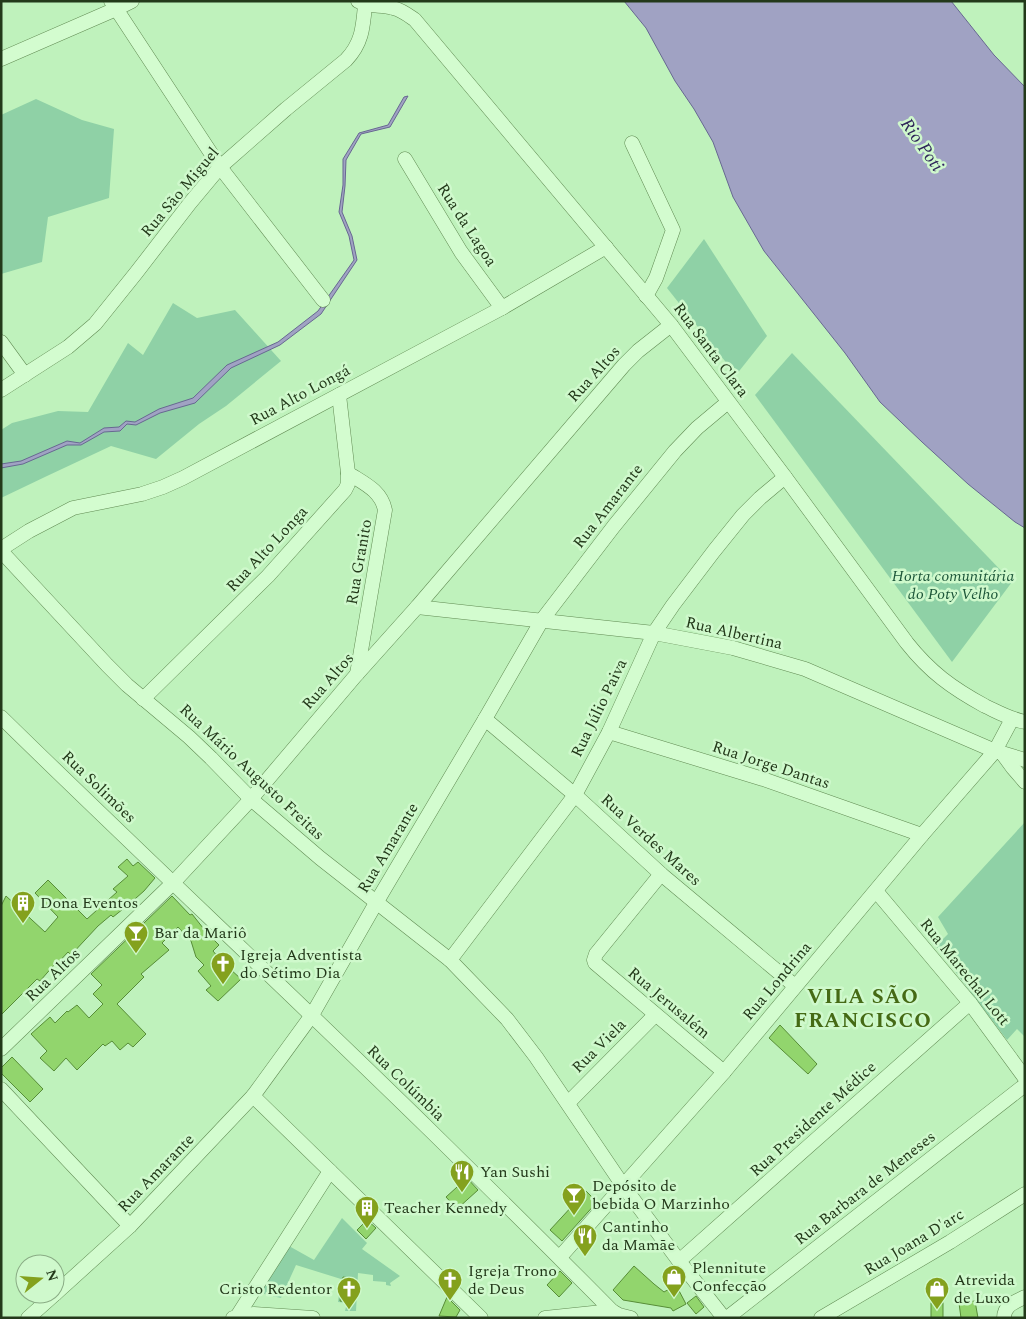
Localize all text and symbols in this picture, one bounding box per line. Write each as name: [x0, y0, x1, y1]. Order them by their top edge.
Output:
water label: Rio Poti: [894, 113, 950, 177]
street label: Rua São Miguel: [135, 142, 225, 242]
street label: Rua da Lagoa: [431, 179, 503, 272]
street label: Rua Santa Clara: [667, 298, 755, 403]
street label: Rua Altos: [562, 340, 626, 408]
street label: Rua Alto Longá: [246, 358, 355, 432]
street label: Rua Amarante: [567, 458, 649, 554]
street label: Rua Alto Longa: [221, 500, 314, 598]
street label: Rua Granito: [340, 517, 378, 607]
park label: Horta comunitária do Poty Velho: [892, 564, 1014, 606]
street label: Rua Albertina: [683, 610, 785, 656]
street label: Rua Altos: [296, 647, 360, 715]
street label: Rua Júlio Paiva: [565, 654, 633, 761]
street label: Rua Mário Augusto Freitas: [174, 698, 330, 846]
street label: Rua Jorge Dantas: [709, 735, 833, 795]
street label: Rua Solimões: [56, 745, 142, 829]
street label: Rua Verdes Mares: [595, 788, 707, 892]
street label: Rua Amarante: [351, 798, 425, 898]
building icon: Dona Eventos: [10, 890, 36, 924]
place label: Dona Eventos: [40, 891, 138, 915]
street label: Rua Marechal Lott: [914, 913, 1016, 1031]
bar icon: Bar da Mariô: [123, 920, 149, 954]
place label: Bar da Mariô: [154, 921, 247, 945]
street label: Rua Londrina: [737, 936, 817, 1026]
street label: Rua Altos: [20, 942, 86, 1008]
place label: Igreja Adventista do Sétimo Dia: [240, 943, 362, 985]
church icon: Igreja Adventista do Sétimo Dia: [210, 951, 236, 985]
street label: Rua Jerusalém: [623, 961, 716, 1045]
district label: VILA SÃO FRANCISCO: [794, 981, 932, 1037]
street label: Rua Viela: [566, 1013, 632, 1079]
street label: Rua Colúmbia: [361, 1039, 451, 1127]
street label: Rua Presidente Médice: [744, 1055, 882, 1183]
street label: Rua Barbara de Meneses: [789, 1125, 941, 1251]
street label: Rua Amarante: [112, 1128, 200, 1218]
restaurant icon: Yan Sushi: [449, 1159, 475, 1193]
place label: Yan Sushi: [480, 1160, 550, 1184]
place label: Depósito de bebida O Marzinho: [592, 1174, 730, 1216]
bar icon: Depósito de bebida O Marzinho: [561, 1182, 587, 1216]
building icon: Teacher Kennedy: [354, 1195, 380, 1229]
place label: Teacher Kennedy: [384, 1196, 508, 1220]
street label: Rua Joana D'arc: [859, 1203, 969, 1281]
place label: Cantinho da Mamãe: [602, 1215, 675, 1257]
restaurant icon: Cantinho da Mamãe: [572, 1223, 598, 1257]
north arrow: [15, 1254, 65, 1304]
place label: Plennitute Confecção: [692, 1256, 767, 1298]
place label: Igreja Trono de Deus: [468, 1259, 557, 1301]
shop icon: Plennitute Confecção: [661, 1264, 687, 1298]
text: N: [40, 1267, 64, 1284]
church icon: Igreja Trono de Deus: [437, 1267, 463, 1301]
place label: Atrevida de Luxo: [954, 1268, 1015, 1310]
church icon: Cristo Redentor: [336, 1276, 362, 1310]
shop icon: Atrevida de Luxo: [924, 1276, 950, 1310]
place label: Cristo Redentor: [219, 1277, 332, 1301]

